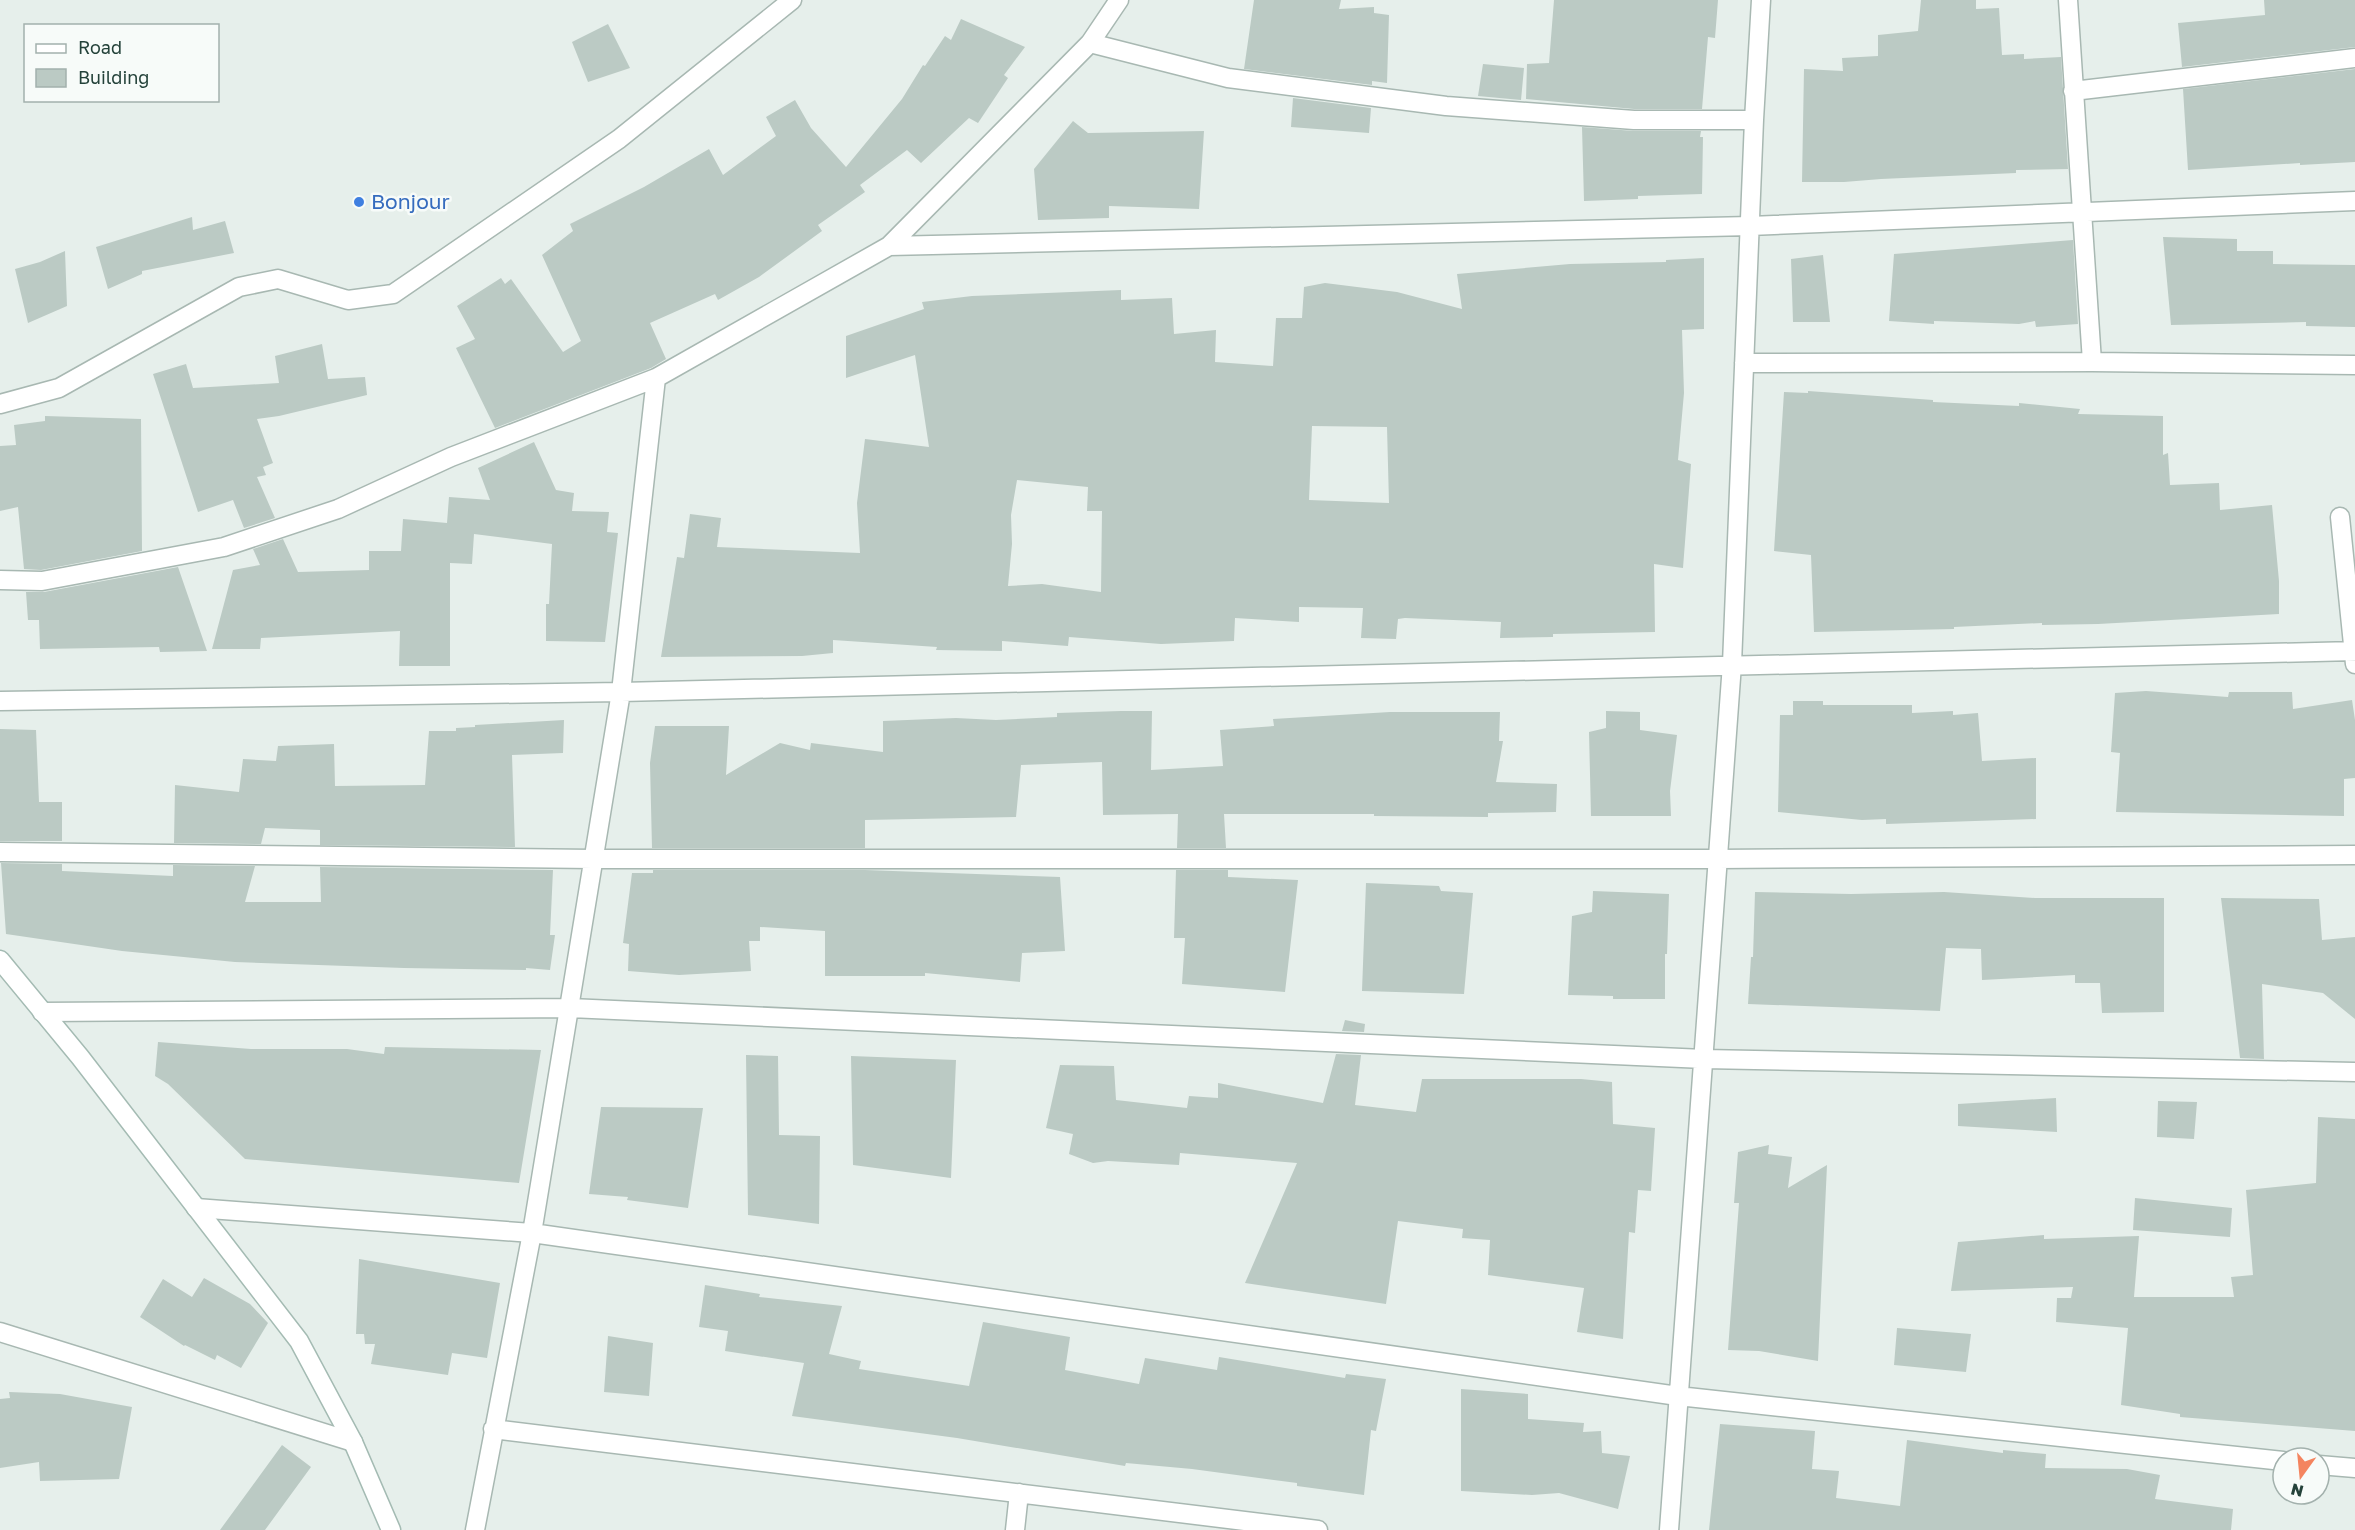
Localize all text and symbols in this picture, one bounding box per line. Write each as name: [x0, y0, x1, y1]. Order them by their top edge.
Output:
legend: [24, 24, 219, 102]
text: Road: [78, 36, 122, 58]
text: Building: [78, 66, 149, 88]
place label: Bonjour: [371, 188, 450, 214]
marker: Bonjour: [352, 195, 366, 209]
north arrow: [2271, 1446, 2331, 1506]
text: N: [2289, 1479, 2306, 1502]

